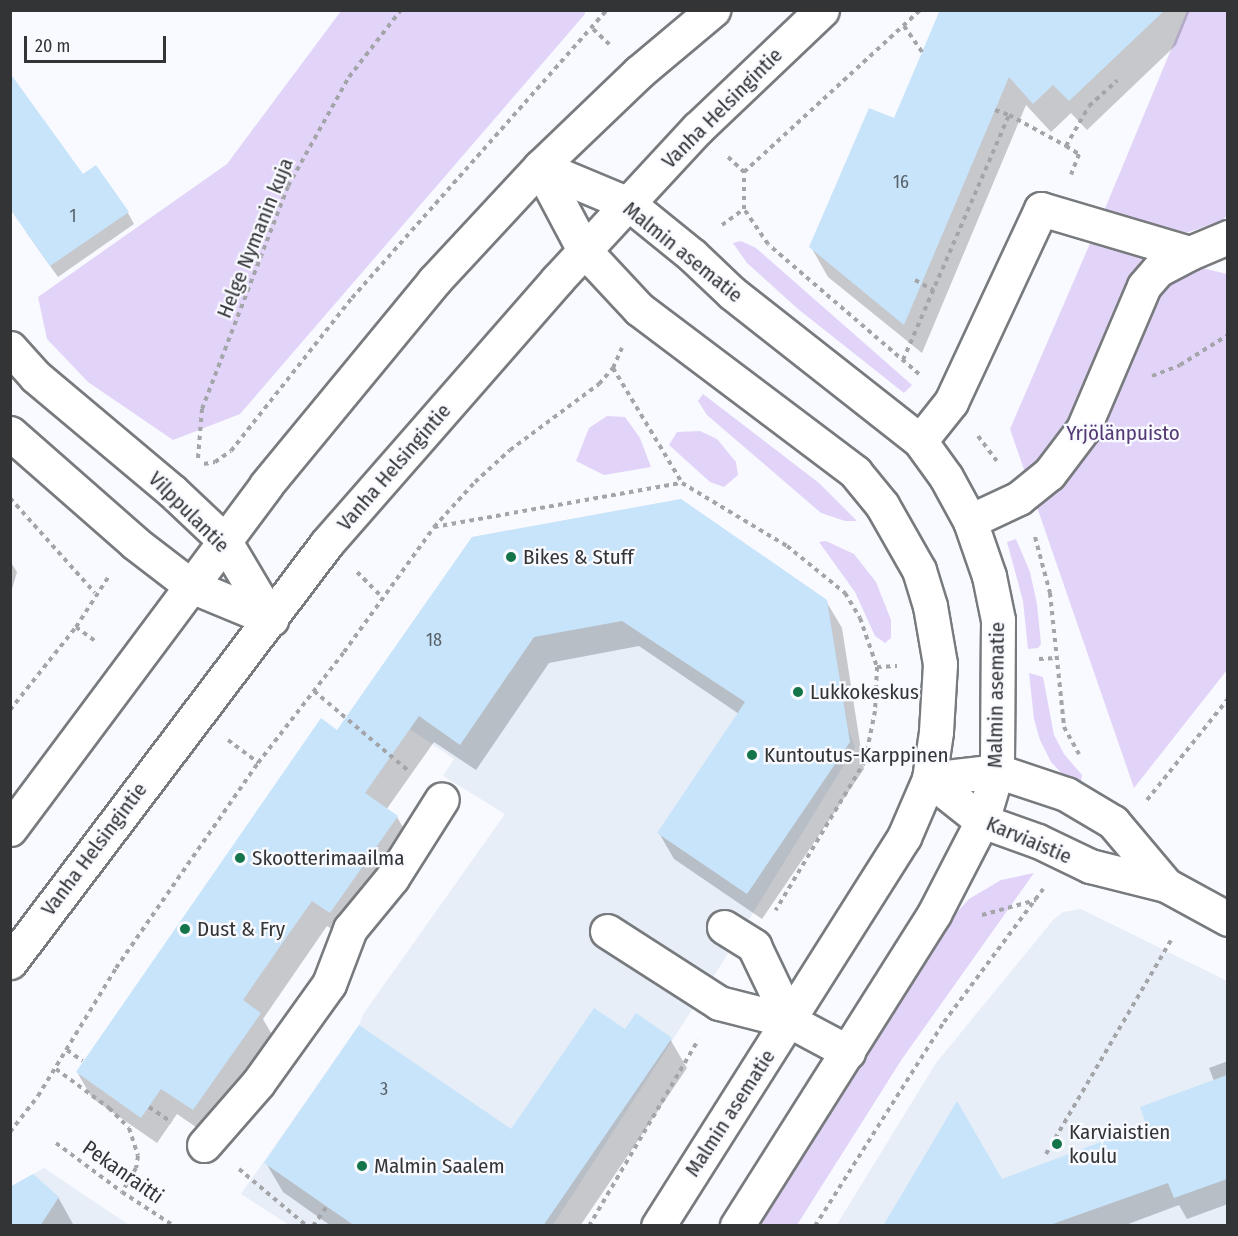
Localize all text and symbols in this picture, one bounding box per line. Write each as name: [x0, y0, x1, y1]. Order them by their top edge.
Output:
scale bar: [27, 24, 170, 62]
text: 20 m: [35, 35, 70, 57]
street label: Vanha Helsingintie: [656, 42, 788, 174]
street label: Helge Nymanin kuja: [211, 154, 299, 322]
house number: 16: [893, 171, 909, 193]
street label: Malmin asematie: [618, 196, 748, 308]
house number: 1: [69, 205, 77, 227]
street label: Vanha Helsingintie: [332, 398, 456, 536]
park label: Yrjölänpuisto: [1066, 420, 1180, 446]
street label: Vilppulantie: [143, 466, 235, 558]
place label: Bikes & Stuff: [523, 544, 634, 570]
marker: Bikes & Stuff: [504, 550, 518, 564]
street label: Malmin asematie: [982, 622, 1010, 768]
house number: 18: [426, 629, 442, 651]
place label: Lukkokeskus: [810, 679, 919, 705]
marker: Lukkokeskus: [791, 685, 805, 699]
place label: Kuntoutus-Karppinen: [764, 742, 949, 768]
marker: Kuntoutus-Karppinen: [745, 748, 759, 762]
street label: Vanha Helsingintie: [36, 777, 152, 921]
street label: Karviaistie: [983, 811, 1075, 869]
place label: Skootterimaailma: [252, 845, 404, 871]
marker: Skootterimaailma: [233, 851, 247, 865]
place label: Dust & Fry: [197, 916, 285, 942]
marker: Dust & Fry: [178, 922, 192, 936]
street label: Malmin asematie: [680, 1045, 780, 1181]
house number: 3: [380, 1078, 388, 1100]
place label: Karviaistien koulu: [1069, 1119, 1170, 1169]
street label: Pekanraitti: [78, 1135, 168, 1209]
marker: Karviaistien koulu: [1050, 1137, 1064, 1151]
place label: Malmin Saalem: [374, 1153, 505, 1179]
marker: Malmin Saalem: [355, 1159, 369, 1173]

